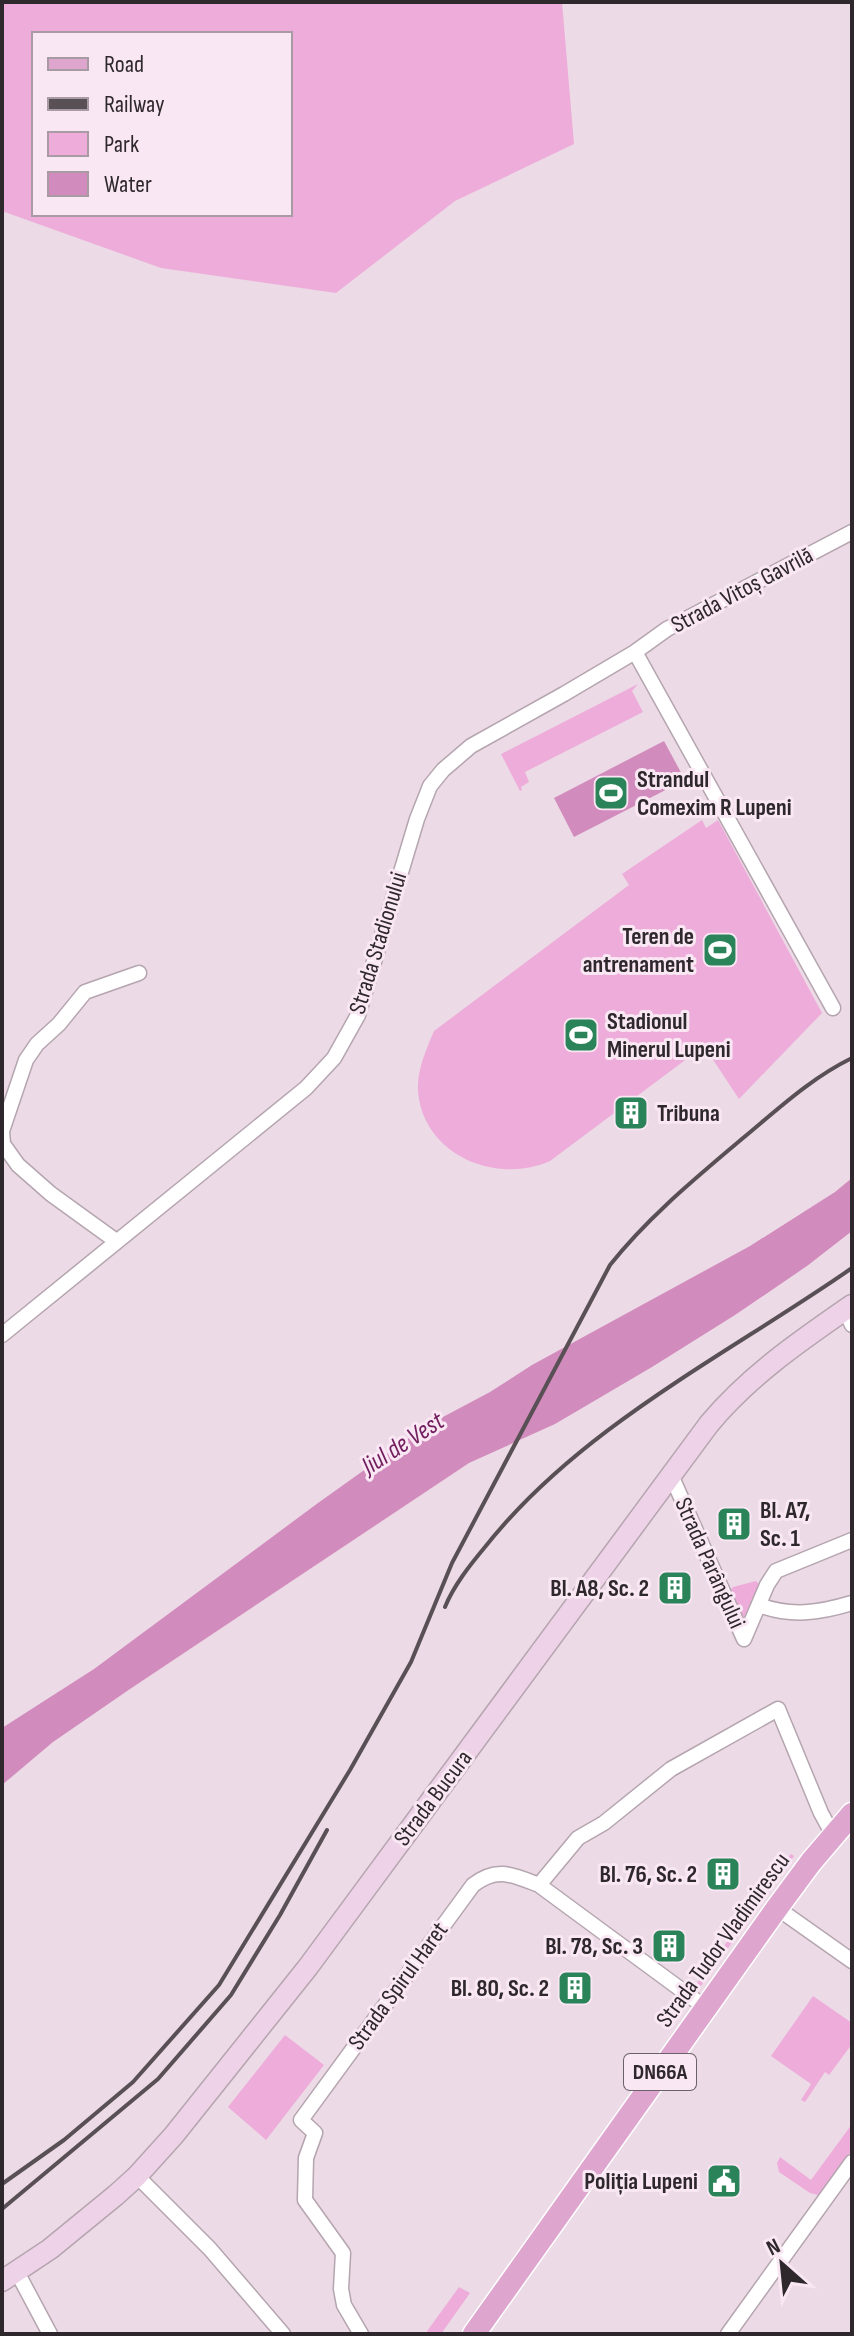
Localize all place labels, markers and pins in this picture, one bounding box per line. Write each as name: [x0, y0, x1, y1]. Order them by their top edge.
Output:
place label: Strandul Comexim R Lupeni: [637, 765, 792, 822]
sports icon: Strandul Comexim R Lupeni: [592, 774, 630, 812]
place label: Teren de antrenament: [583, 922, 694, 979]
sports icon: Teren de antrenament: [701, 931, 739, 969]
place label: Stadionul Minerul Lupeni: [607, 1007, 731, 1064]
sports icon: Stadionul Minerul Lupeni: [562, 1016, 600, 1054]
building icon: Tribuna: [612, 1094, 650, 1132]
place label: Tribuna: [657, 1099, 720, 1128]
place label: Bl. A7, Sc. 1: [760, 1496, 811, 1553]
building icon: Bl. A7, Sc. 1: [715, 1505, 753, 1543]
building icon: Bl. A8, Sc. 2: [656, 1569, 694, 1607]
place label: Bl. A8, Sc. 2: [550, 1574, 649, 1603]
building icon: Bl. 76, Sc. 2: [704, 1855, 742, 1893]
place label: Bl. 76, Sc. 2: [599, 1860, 697, 1889]
building icon: Bl. 78, Sc. 3: [650, 1927, 688, 1965]
place label: Bl. 78, Sc. 3: [545, 1932, 643, 1961]
building icon: Bl. 80, Sc. 2: [556, 1969, 594, 2007]
place label: Bl. 80, Sc. 2: [451, 1974, 549, 2003]
public building icon: Poliția Lupeni: [705, 2162, 743, 2200]
place label: Poliția Lupeni: [584, 2167, 698, 2196]

